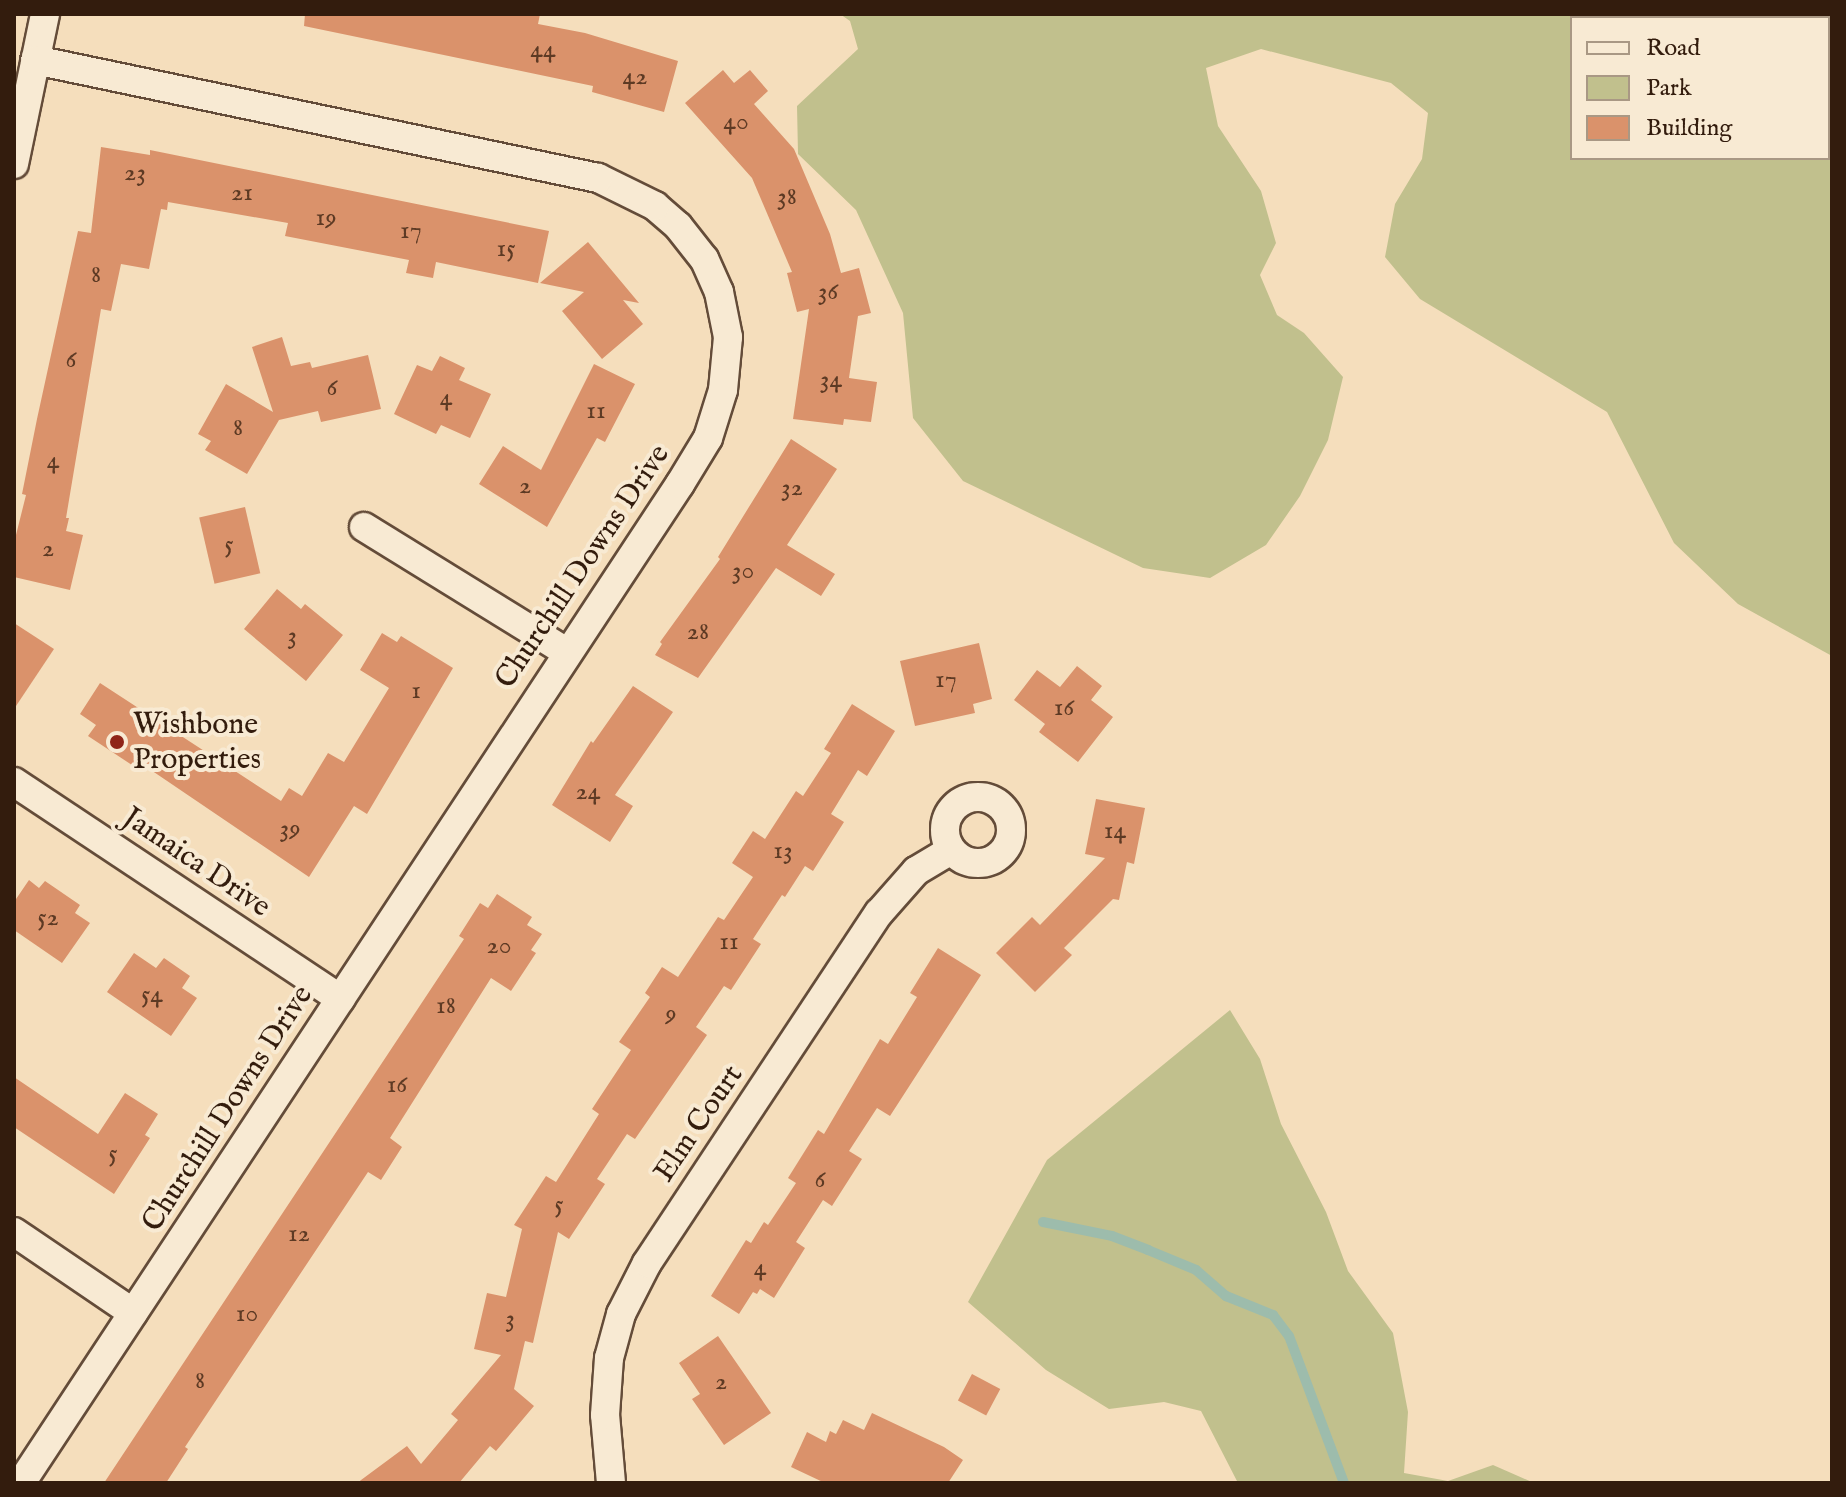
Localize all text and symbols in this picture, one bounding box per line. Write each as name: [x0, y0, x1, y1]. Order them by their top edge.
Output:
legend: [1570, 16, 1830, 160]
text: Road: [1646, 33, 1700, 64]
house number: 44: [530, 34, 556, 66]
house number: 42: [623, 61, 647, 93]
text: Park: [1646, 73, 1692, 104]
house number: 40: [723, 106, 749, 138]
text: Building: [1646, 113, 1732, 144]
house number: 23: [124, 157, 146, 189]
house number: 21: [231, 177, 253, 209]
house number: 38: [777, 181, 797, 213]
house number: 19: [315, 202, 337, 234]
house number: 17: [400, 215, 422, 247]
house number: 15: [496, 233, 516, 265]
house number: 8: [91, 259, 101, 291]
house number: 36: [818, 276, 838, 308]
house number: 6: [66, 344, 76, 376]
house number: 34: [820, 364, 842, 396]
house number: 6: [327, 372, 337, 404]
house number: 4: [440, 382, 452, 414]
house number: 11: [586, 395, 606, 427]
house number: 8: [233, 412, 243, 444]
street label: Churchill Downs Drive: [488, 438, 678, 696]
house number: 4: [47, 445, 59, 477]
house number: 2: [519, 470, 531, 502]
house number: 32: [781, 472, 803, 504]
house number: 5: [224, 529, 234, 561]
house number: 2: [42, 533, 54, 565]
house number: 30: [732, 555, 754, 587]
house number: 28: [687, 616, 709, 648]
house number: 3: [287, 620, 297, 652]
house number: 17: [935, 664, 957, 696]
house number: 1: [411, 675, 421, 707]
house number: 16: [1054, 692, 1074, 724]
place label: Wishbone Properties: [133, 707, 261, 778]
marker: Wishbone Properties: [108, 733, 126, 751]
house number: 24: [576, 776, 600, 808]
street label: Jamaica Drive: [115, 800, 277, 926]
house number: 39: [279, 813, 301, 845]
house number: 14: [1104, 815, 1126, 847]
house number: 13: [773, 835, 793, 867]
house number: 52: [37, 902, 59, 934]
house number: 11: [719, 926, 739, 958]
house number: 20: [487, 930, 511, 962]
street label: Churchill Downs Drive: [135, 979, 321, 1239]
house number: 54: [141, 979, 163, 1011]
house number: 18: [436, 990, 456, 1022]
house number: 9: [665, 998, 677, 1030]
street label: Elm Court: [647, 1059, 751, 1189]
house number: 16: [387, 1069, 407, 1101]
house number: 5: [108, 1138, 118, 1170]
house number: 6: [815, 1164, 825, 1196]
house number: 5: [554, 1189, 564, 1221]
house number: 12: [288, 1218, 310, 1250]
house number: 4: [754, 1252, 766, 1284]
house number: 10: [236, 1298, 258, 1330]
house number: 3: [505, 1303, 515, 1335]
house number: 8: [195, 1365, 205, 1397]
house number: 2: [715, 1366, 727, 1398]

